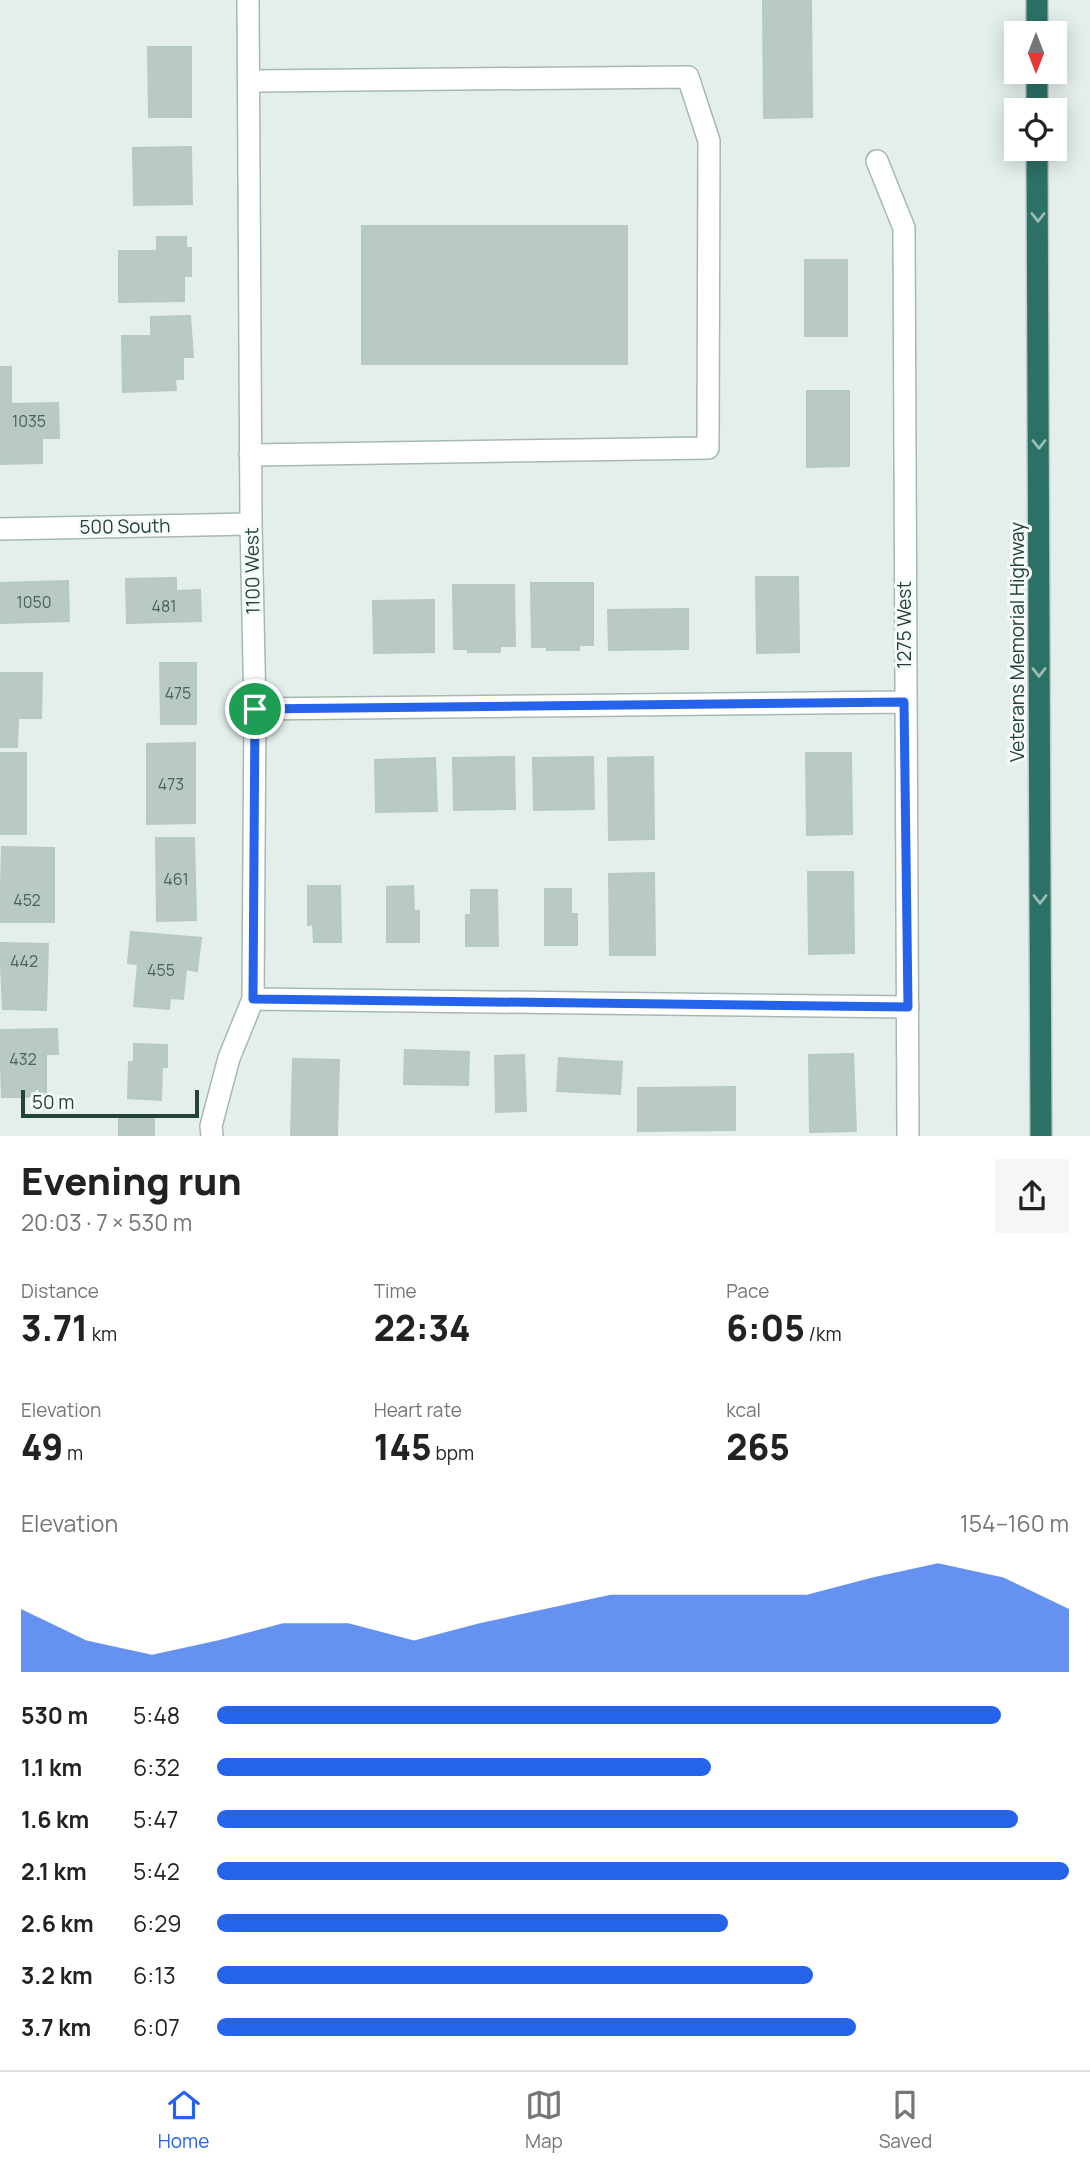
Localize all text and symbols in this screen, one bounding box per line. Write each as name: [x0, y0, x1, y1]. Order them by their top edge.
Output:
north arrow: [1004, 21, 1068, 84]
map controls: [1004, 21, 1067, 161]
button: locate: [1004, 98, 1067, 161]
one-way arrow: [1030, 212, 1046, 223]
house number: 1035: [12, 410, 46, 432]
one-way arrow: [1031, 439, 1046, 450]
street label: 500 South: [79, 512, 171, 540]
street label: Veterans Memorial Highway: [1004, 522, 1030, 762]
street label: 1100 West: [238, 527, 266, 615]
street label: 1275 West: [891, 581, 917, 669]
house number: 1050: [17, 591, 52, 613]
house number: 481: [152, 595, 176, 617]
one-way arrow: [1032, 667, 1047, 678]
pin: [225, 679, 285, 739]
house number: 475: [165, 682, 191, 704]
icon: arrive: [236, 690, 274, 728]
house number: 473: [158, 773, 184, 795]
house number: 461: [163, 868, 189, 890]
house number: 452: [13, 889, 41, 911]
one-way arrow: [1032, 895, 1048, 905]
house number: 442: [10, 950, 38, 972]
house number: 455: [147, 959, 175, 981]
house number: 432: [9, 1048, 37, 1070]
scale bar: [21, 1086, 200, 1118]
text: 50 m: [32, 1089, 74, 1115]
text: Evening run: [21, 1154, 242, 1206]
button: share: [995, 1159, 1069, 1233]
text: 20:03 · 7 × 530 m: [21, 1206, 192, 1238]
text: Distance: [21, 1278, 99, 1304]
text: Time: [374, 1278, 417, 1304]
text: Pace: [726, 1278, 769, 1304]
text: 3.71: [21, 1304, 88, 1352]
text: 22:34: [374, 1304, 471, 1352]
text: 6:05: [726, 1304, 805, 1352]
text: km: [88, 1321, 117, 1347]
text: /km: [805, 1321, 842, 1347]
text: Elevation: [21, 1397, 101, 1423]
text: Heart rate: [374, 1397, 462, 1423]
text: kcal: [726, 1397, 761, 1423]
text: 49: [21, 1423, 63, 1471]
text: 145: [374, 1423, 432, 1471]
text: 265: [726, 1423, 790, 1471]
text: m: [63, 1440, 83, 1466]
text: bpm: [432, 1440, 474, 1466]
text: Elevation: [21, 1507, 118, 1539]
text: 154–160 m: [960, 1507, 1069, 1539]
text: 530 m: [21, 1699, 88, 1731]
text: 5:48: [133, 1699, 180, 1731]
text: 1.1 km: [21, 1751, 82, 1783]
text: 6:32: [133, 1751, 180, 1783]
text: 1.6 km: [21, 1803, 89, 1835]
text: 5:47: [133, 1803, 178, 1835]
text: 2.1 km: [21, 1855, 87, 1887]
text: 5:42: [133, 1855, 180, 1887]
text: 2.6 km: [21, 1907, 94, 1939]
text: 6:29: [133, 1907, 182, 1939]
text: 3.2 km: [21, 1959, 93, 1991]
text: 6:13: [133, 1959, 176, 1991]
text: 3.7 km: [21, 2011, 91, 2043]
text: 6:07: [133, 2011, 180, 2043]
tab: Home: [158, 2086, 209, 2154]
tab: Map: [525, 2086, 563, 2154]
tab: Saved: [879, 2086, 932, 2154]

